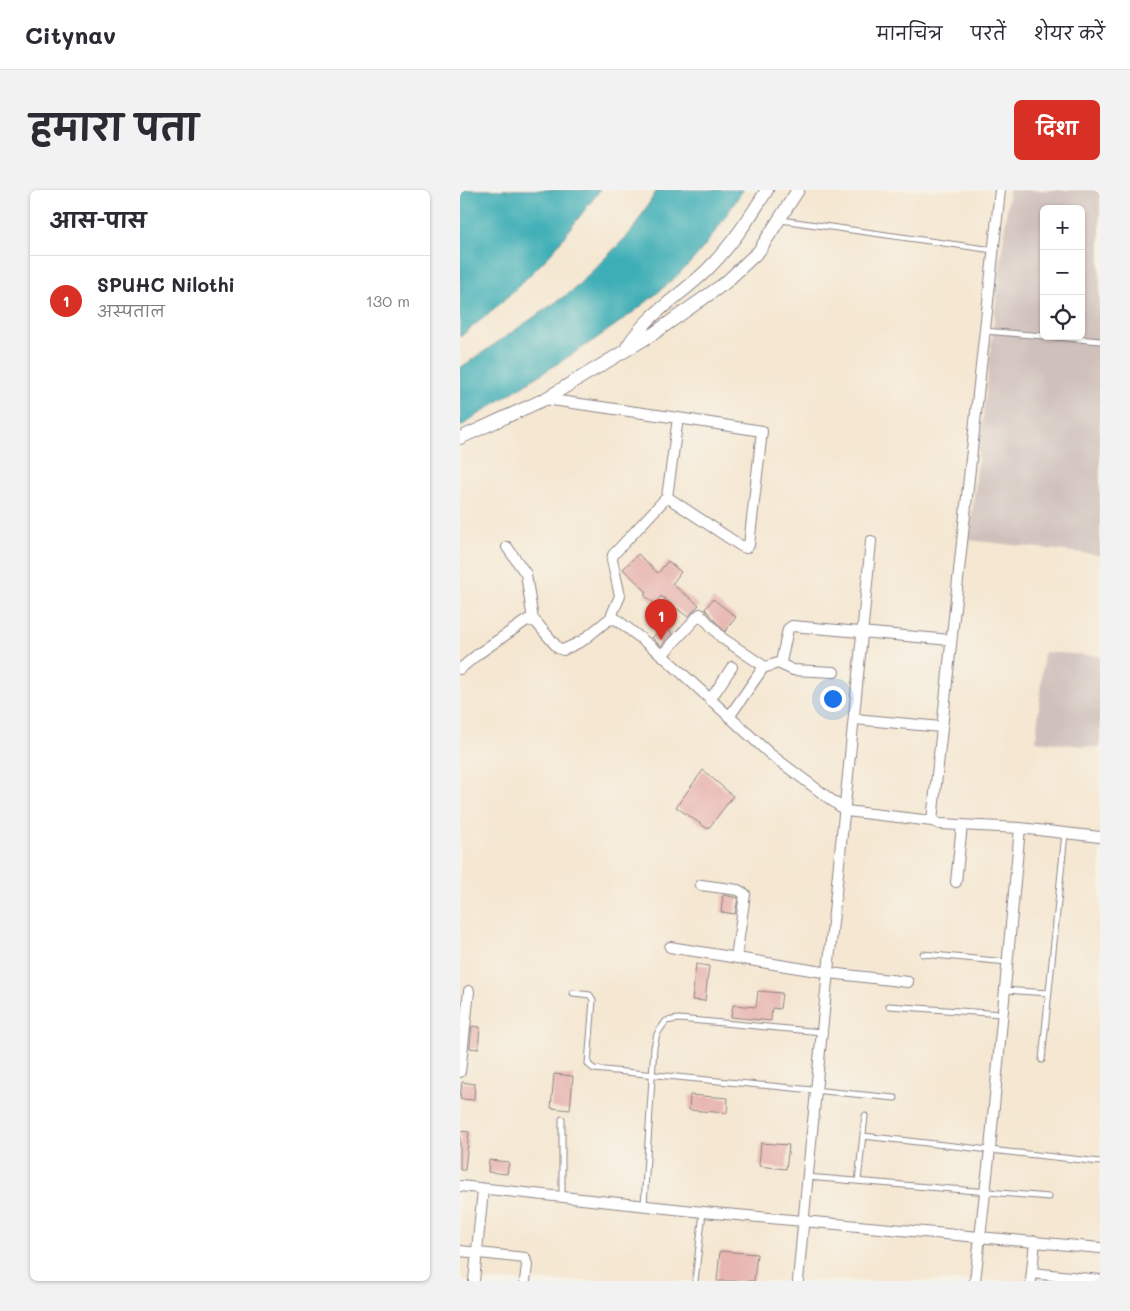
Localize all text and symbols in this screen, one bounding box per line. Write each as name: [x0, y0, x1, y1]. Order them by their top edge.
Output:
text: Citynav: [25, 19, 116, 50]
text: मानचित्र: [876, 21, 942, 45]
text: परतें: [970, 21, 1006, 45]
text: शेयर करें: [1034, 21, 1105, 45]
button: दिशा: [1014, 100, 1100, 160]
text: हमारा पता: [30, 103, 198, 149]
map controls: [1040, 205, 1085, 340]
button: +: [1040, 205, 1085, 250]
text: आस-पास: [50, 206, 146, 233]
button: −: [1040, 250, 1085, 295]
text: SPUHC Nilothi: [97, 272, 235, 297]
text: 1: [62, 290, 70, 311]
text: 130 m: [366, 290, 410, 311]
button: locate: [1040, 295, 1085, 340]
text: अस्पताल: [97, 300, 165, 321]
pin: 1: [645, 599, 677, 640]
your location: [820, 686, 846, 712]

